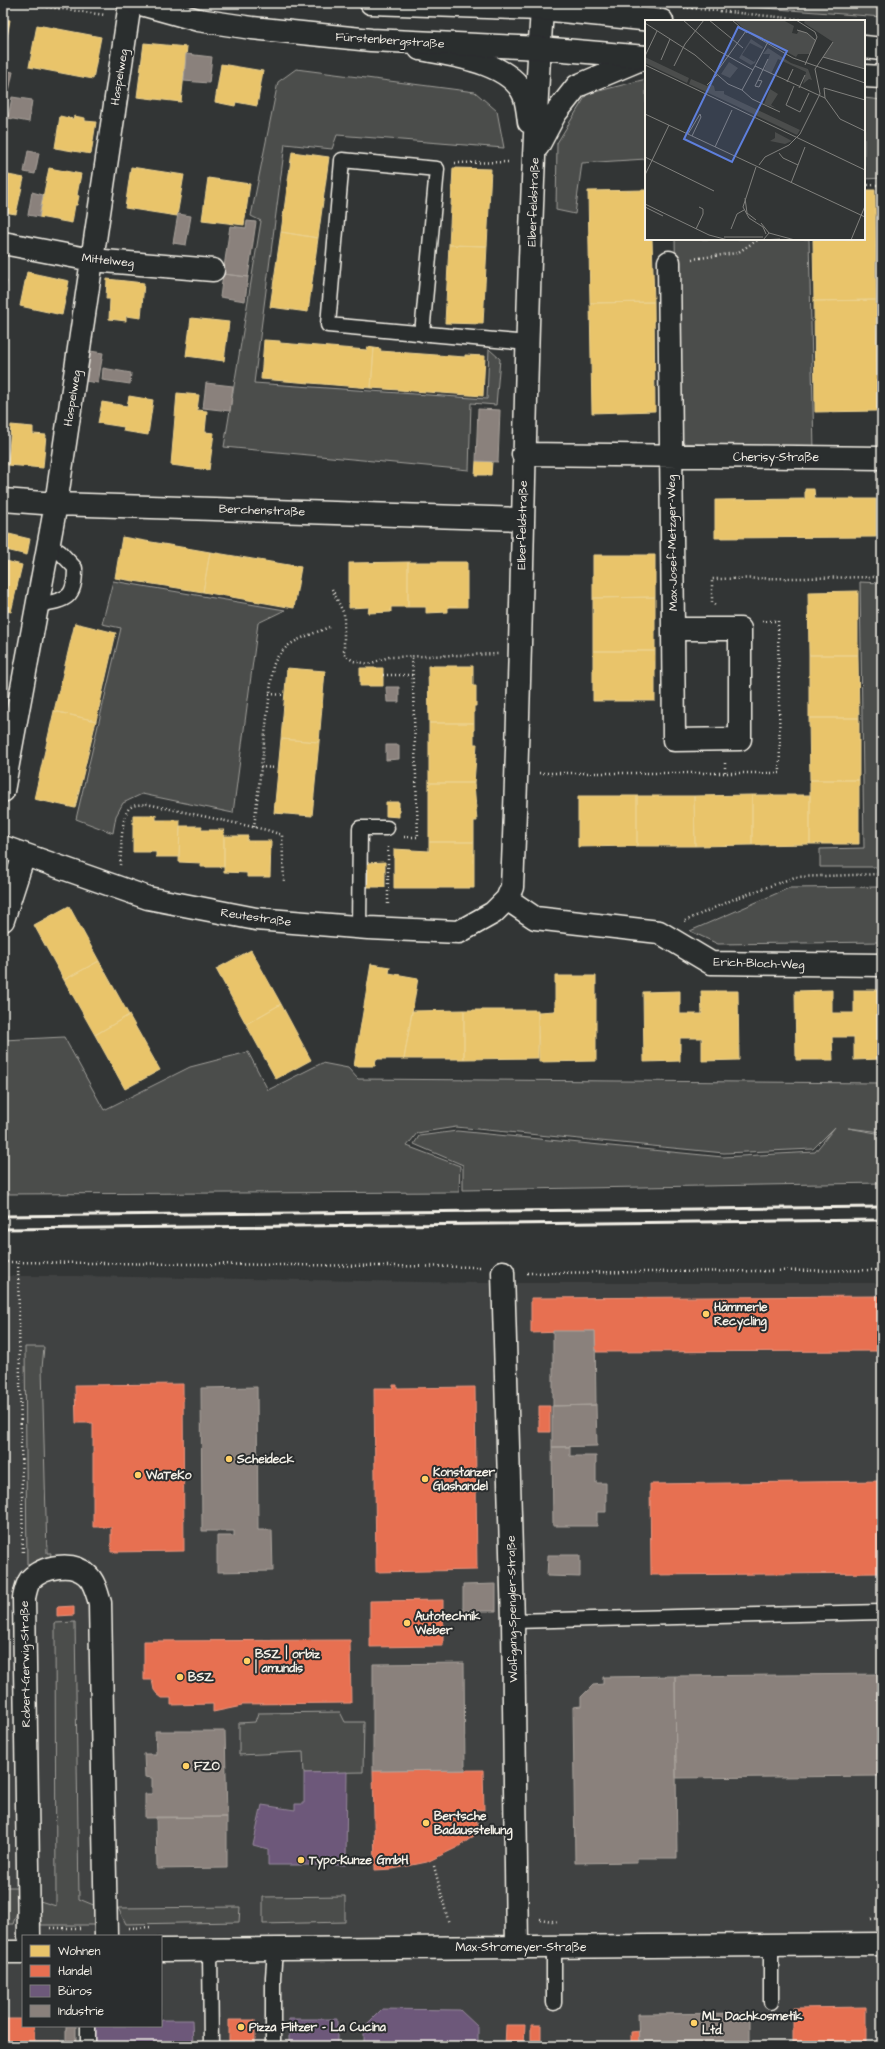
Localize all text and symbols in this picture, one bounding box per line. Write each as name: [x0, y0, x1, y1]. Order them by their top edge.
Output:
inset map: [645, 20, 865, 240]
street label: Fürstenbergstraße: [335, 28, 445, 54]
street label: Haspelweg: [107, 48, 133, 107]
street label: Elberfeldstraße: [523, 157, 544, 247]
street label: Mittelweg: [81, 249, 135, 273]
street label: Haspelweg: [60, 369, 86, 428]
street label: Cherisy-Straße: [733, 449, 820, 467]
street label: Max-Josef-Metzger-Weg: [663, 475, 683, 611]
street label: Elberfeldstraße: [513, 480, 532, 570]
street label: Berchenstraße: [219, 500, 306, 521]
street label: Reutestraße: [220, 904, 293, 931]
street label: Erich-Bloch-Weg: [713, 953, 805, 975]
place label: Hämmerle Recycling: [714, 1299, 768, 1332]
marker: Hämmerle Recycling: [701, 1309, 711, 1319]
place label: Scheideck: [236, 1451, 295, 1468]
marker: Scheideck: [224, 1454, 234, 1464]
place label: Konstanzer Glashandel: [433, 1464, 495, 1495]
place label: WaTeKo: [145, 1467, 192, 1484]
marker: WaTeKo: [133, 1470, 143, 1480]
marker: Konstanzer Glashandel: [420, 1474, 430, 1484]
street label: Wolfgang-Spengler-Straße: [503, 1535, 523, 1683]
street label: Robert-Gerwig-Straße: [16, 1600, 36, 1728]
place label: Autotechnik Weber: [414, 1608, 481, 1639]
marker: Autotechnik Weber: [402, 1618, 412, 1628]
place label: BSZ | orbiz | amundis: [255, 1645, 321, 1677]
marker: BSZ | orbiz | amundis: [242, 1656, 252, 1666]
place label: BSZ: [188, 1669, 214, 1686]
marker: BSZ: [175, 1672, 185, 1682]
place label: FZO: [194, 1758, 220, 1775]
marker: FZO: [181, 1761, 191, 1771]
place label: Bertsche Badausstellung: [434, 1808, 513, 1841]
marker: Bertsche Badausstellung: [421, 1818, 431, 1828]
place label: Typo-Kunze GmbH: [308, 1852, 409, 1870]
marker: Typo-Kunze GmbH: [296, 1855, 306, 1865]
legend: [22, 1935, 162, 2027]
street label: Max-Stromeyer-Straße: [456, 1939, 587, 1957]
text: Wohnen: [58, 1943, 100, 1960]
text: Handel: [58, 1963, 92, 1980]
text: Büros: [58, 1983, 92, 2000]
text: Industrie: [58, 2003, 104, 2020]
place label: ML Dachkosmetik Ltd.: [702, 2008, 803, 2039]
marker: ML Dachkosmetik Ltd.: [689, 2018, 699, 2028]
place label: Pizza Flitzer - La Cucina: [249, 2019, 387, 2036]
marker: Pizza Flitzer - La Cucina: [236, 2022, 246, 2032]

